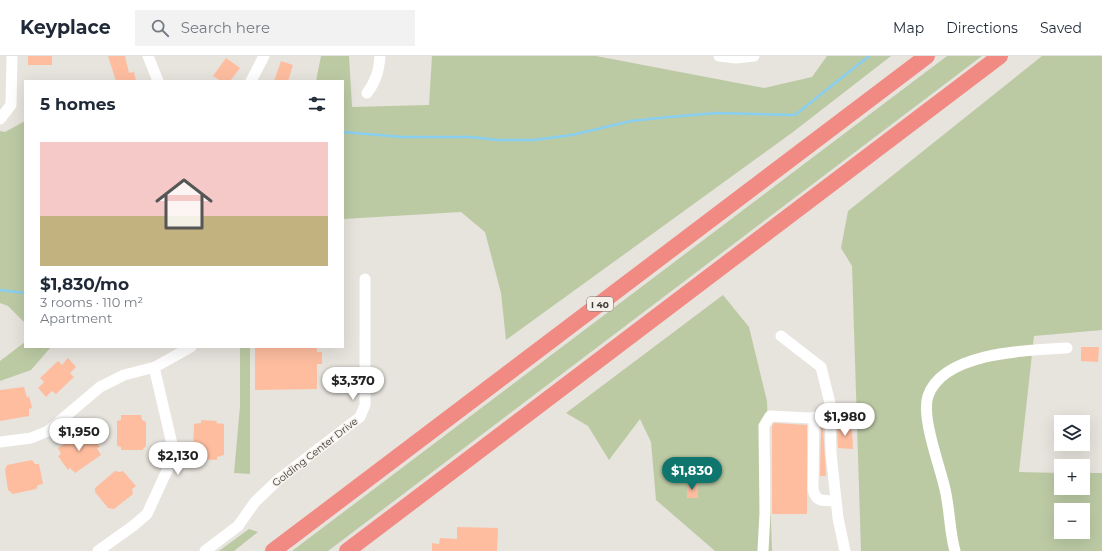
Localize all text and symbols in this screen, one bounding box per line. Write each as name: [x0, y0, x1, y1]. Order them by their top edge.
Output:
search box: [135, 10, 415, 46]
text: Keyplace: [20, 16, 111, 39]
icon: search: [149, 17, 171, 39]
text: Search here: [181, 18, 270, 37]
text: Map: [893, 19, 924, 37]
text: Directions: [946, 19, 1018, 37]
text: Saved: [1040, 19, 1082, 37]
icon: filters: [306, 93, 328, 115]
text: 5 homes: [40, 94, 116, 114]
icon: home: [148, 168, 220, 240]
text: $1,830/mo: [40, 274, 129, 294]
text: 3 rooms · 110 m²: [40, 294, 143, 310]
road number: I 40: [587, 297, 613, 311]
text: Apartment: [40, 310, 112, 326]
pin: $3,370: [320, 367, 386, 401]
text: $3,370: [331, 372, 375, 388]
pin: $1,980: [812, 403, 878, 437]
text: $1,980: [824, 408, 866, 424]
street label: Golding Center Drive: [270, 415, 360, 489]
map controls: [1054, 415, 1090, 539]
button: layers: [1054, 415, 1090, 451]
pin: $1,950: [46, 418, 112, 452]
text: $1,950: [58, 423, 100, 439]
pin: $2,130: [145, 442, 211, 476]
text: $2,130: [158, 447, 198, 463]
pin: $1,830: [659, 457, 725, 491]
button: +: [1054, 459, 1090, 495]
text: $1,830: [671, 462, 713, 478]
button: −: [1054, 503, 1090, 539]

